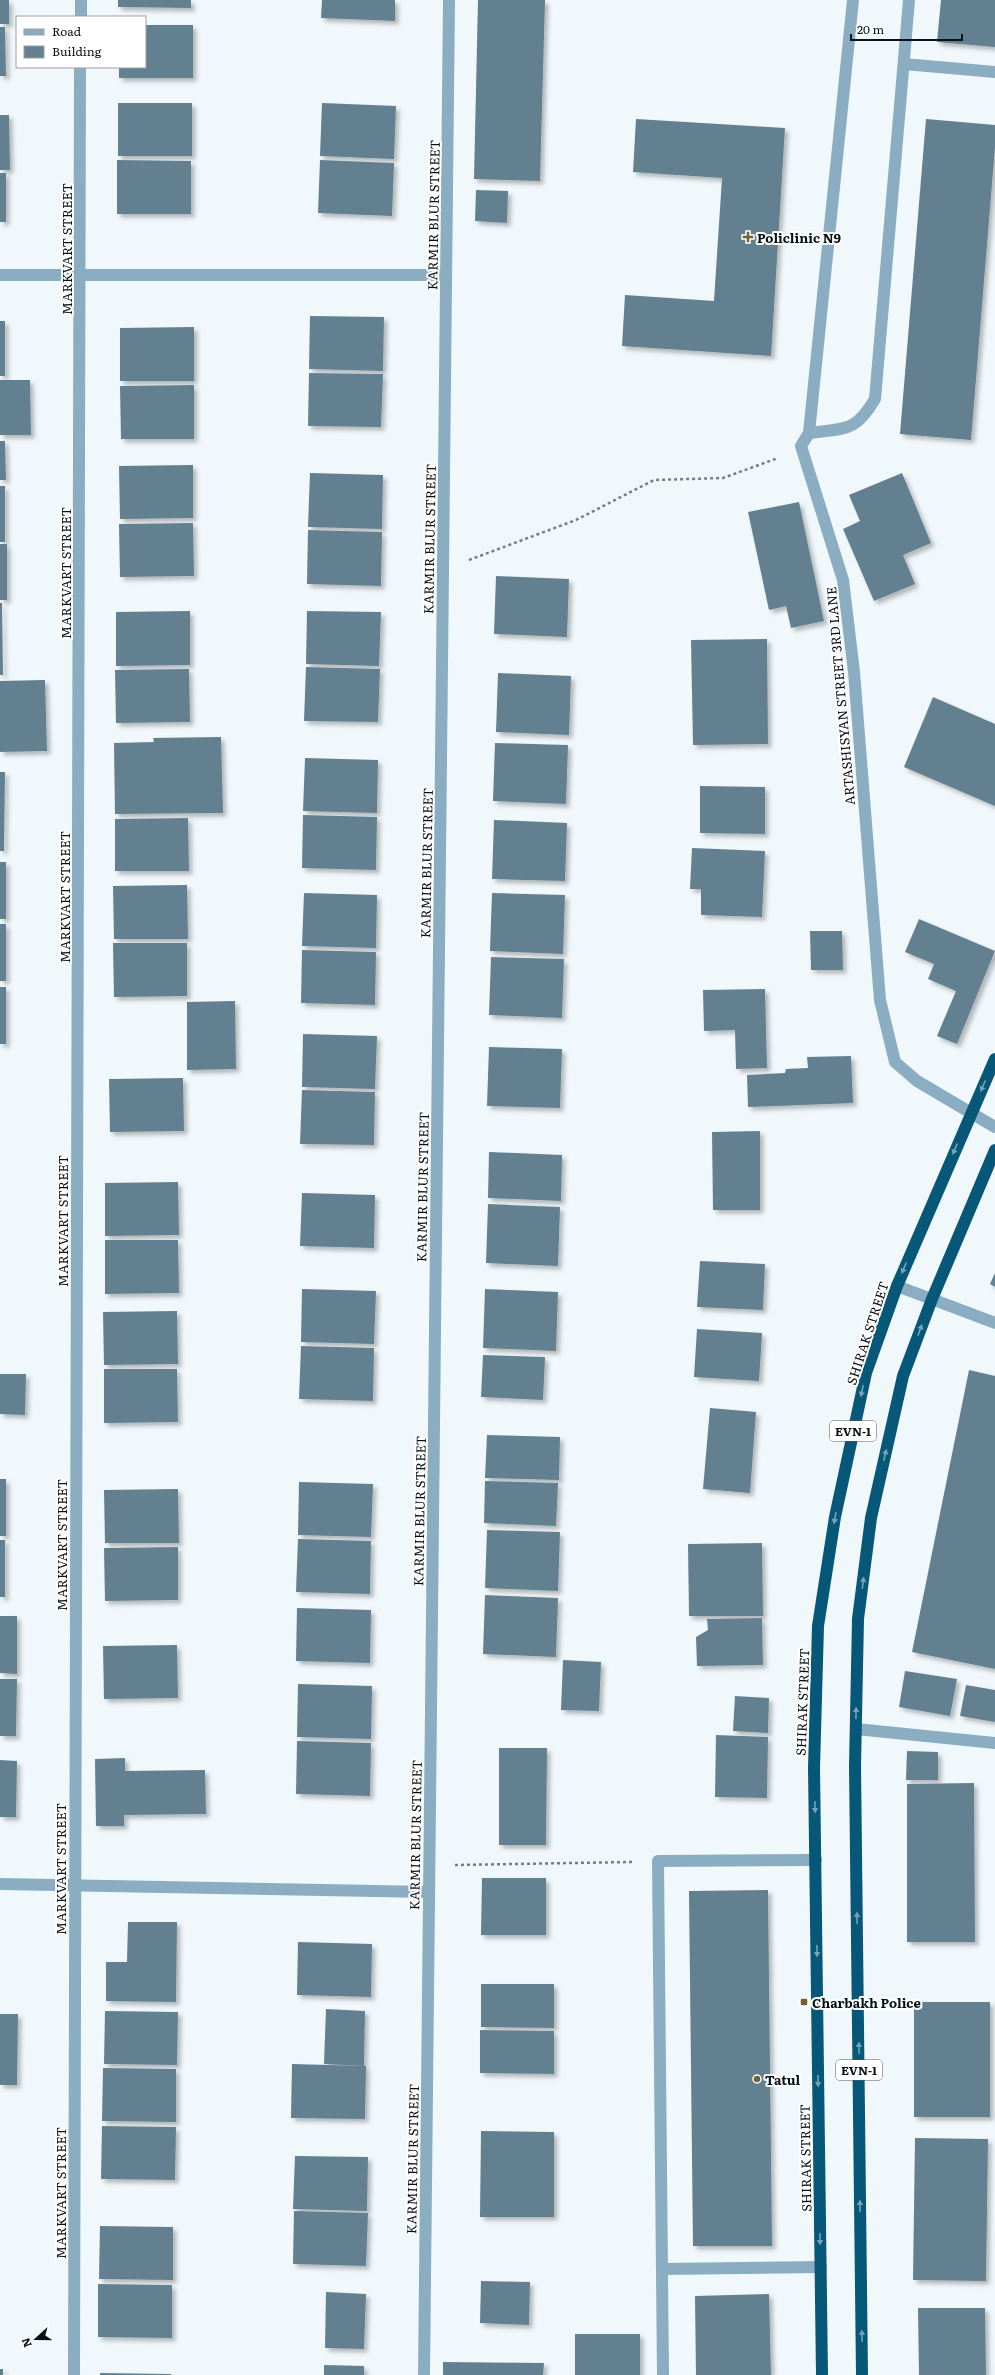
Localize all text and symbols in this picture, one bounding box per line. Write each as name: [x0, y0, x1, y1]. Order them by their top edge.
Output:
legend: [16, 16, 146, 68]
scale bar: [851, 16, 962, 42]
text: 20 m: [857, 20, 884, 38]
text: Road: [52, 22, 82, 40]
text: Building: [52, 42, 102, 60]
street label: KARMIR BLUR STREET: [422, 139, 444, 290]
street label: MARKVART STREET: [57, 183, 76, 315]
place label: Policlinic N9: [757, 228, 842, 247]
marker: Policlinic N9: [742, 231, 754, 243]
street label: KARMIR BLUR STREET: [418, 463, 440, 614]
street label: MARKVART STREET: [56, 507, 75, 639]
street label: ARTASHISYAN STREET 3RD LANE: [821, 586, 859, 806]
street label: KARMIR BLUR STREET: [415, 787, 437, 938]
street label: MARKVART STREET: [55, 831, 74, 963]
one-way arrow: [980, 1080, 986, 1092]
street label: KARMIR BLUR STREET: [411, 1111, 433, 1262]
one-way arrow: [952, 1143, 958, 1155]
street label: MARKVART STREET: [53, 1155, 72, 1287]
one-way arrow: [901, 1263, 907, 1275]
street label: SHIRAK STREET: [841, 1278, 893, 1387]
one-way arrow: [917, 1324, 923, 1336]
one-way arrow: [858, 1385, 864, 1397]
road number: EVN-1: [830, 1421, 876, 1441]
street label: KARMIR BLUR STREET: [408, 1435, 430, 1586]
one-way arrow: [883, 1449, 889, 1462]
street label: MARKVART STREET: [52, 1479, 71, 1611]
one-way arrow: [832, 1512, 838, 1524]
one-way arrow: [859, 1577, 866, 1589]
street label: SHIRAK STREET: [791, 1647, 813, 1756]
one-way arrow: [853, 1706, 859, 1719]
street label: KARMIR BLUR STREET: [404, 1759, 426, 1910]
one-way arrow: [811, 1801, 818, 1813]
street label: MARKVART STREET: [51, 1803, 70, 1935]
one-way arrow: [854, 1911, 860, 1924]
one-way arrow: [814, 1945, 820, 1958]
place label: Charbakh Police: [812, 1993, 921, 2012]
marker: Charbakh Police: [799, 1997, 809, 2007]
one-way arrow: [855, 2042, 862, 2054]
road number: EVN-1: [836, 2060, 882, 2080]
place label: Tatul: [765, 2070, 801, 2089]
marker: Tatul: [752, 2074, 762, 2084]
one-way arrow: [815, 2075, 821, 2088]
street label: KARMIR BLUR STREET: [401, 2083, 423, 2234]
street label: SHIRAK STREET: [795, 2104, 815, 2212]
street label: MARKVART STREET: [51, 2127, 70, 2259]
one-way arrow: [857, 2199, 863, 2212]
one-way arrow: [817, 2233, 823, 2246]
north arrow: [16, 2319, 56, 2359]
one-way arrow: [859, 2329, 865, 2342]
text: N: [17, 2336, 35, 2350]

